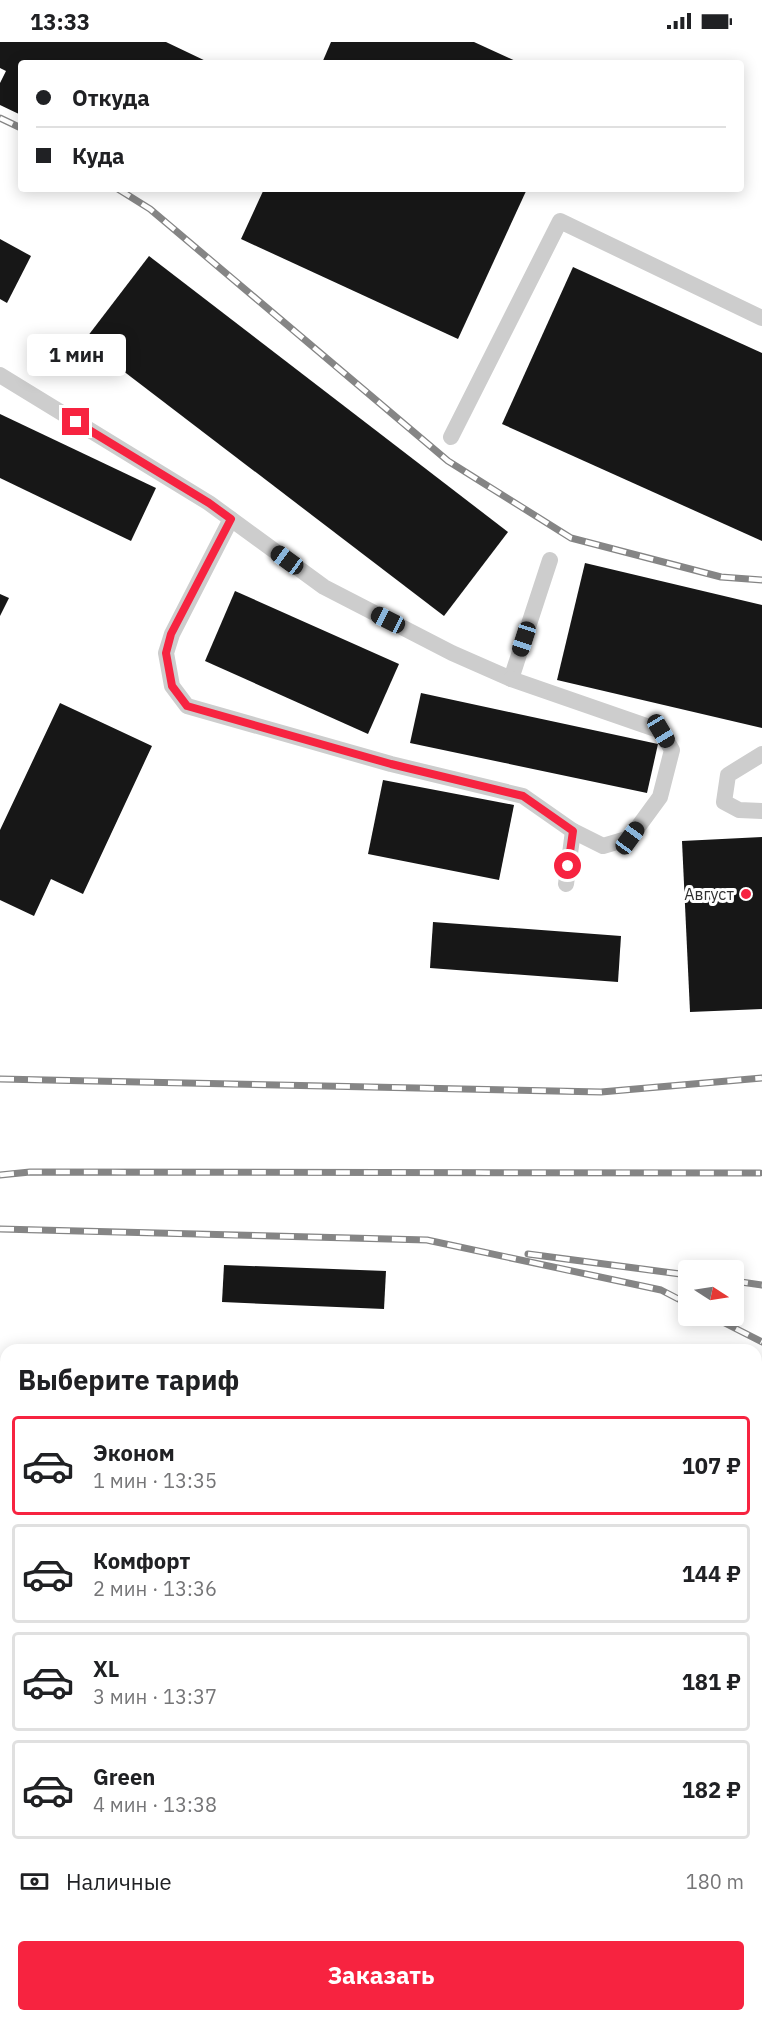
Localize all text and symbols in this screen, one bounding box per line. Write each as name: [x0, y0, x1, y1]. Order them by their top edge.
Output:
text: 13:33: [30, 7, 90, 36]
text: Откуда: [72, 83, 150, 112]
text: Куда: [72, 141, 125, 170]
callout: 1 мин: [26, 335, 125, 377]
text: 1 мин: [49, 341, 104, 368]
route end: [62, 408, 89, 435]
car: [267, 542, 307, 578]
car: [368, 604, 408, 636]
car: [510, 619, 538, 659]
car: [644, 711, 678, 751]
car: [612, 818, 648, 858]
route start: [554, 852, 581, 879]
place label: Август: [684, 884, 734, 904]
marker: Август: [739, 887, 753, 901]
north arrow: [678, 1260, 744, 1326]
map controls: [678, 1260, 744, 1326]
text: Выберите тариф: [18, 1362, 239, 1397]
text: Эконом: [93, 1438, 175, 1467]
icon: car: [21, 1439, 75, 1493]
text: 107 ₽: [682, 1451, 741, 1480]
text: 1 мин · 13:35: [93, 1467, 217, 1494]
text: Комфорт: [93, 1546, 190, 1575]
icon: car: [21, 1547, 75, 1601]
text: 144 ₽: [682, 1559, 741, 1588]
text: 2 мин · 13:36: [93, 1575, 217, 1602]
text: XL: [93, 1654, 119, 1683]
icon: car: [21, 1655, 75, 1709]
text: 181 ₽: [682, 1667, 741, 1696]
text: 3 мин · 13:37: [93, 1683, 217, 1710]
text: Green: [93, 1762, 155, 1791]
icon: car: [21, 1763, 75, 1817]
text: 182 ₽: [682, 1775, 741, 1804]
text: 4 мин · 13:38: [93, 1791, 217, 1818]
icon: cash: [18, 1865, 51, 1898]
text: Наличные: [66, 1867, 172, 1896]
text: 180 m: [686, 1868, 744, 1895]
button: Заказать: [18, 1941, 744, 2010]

